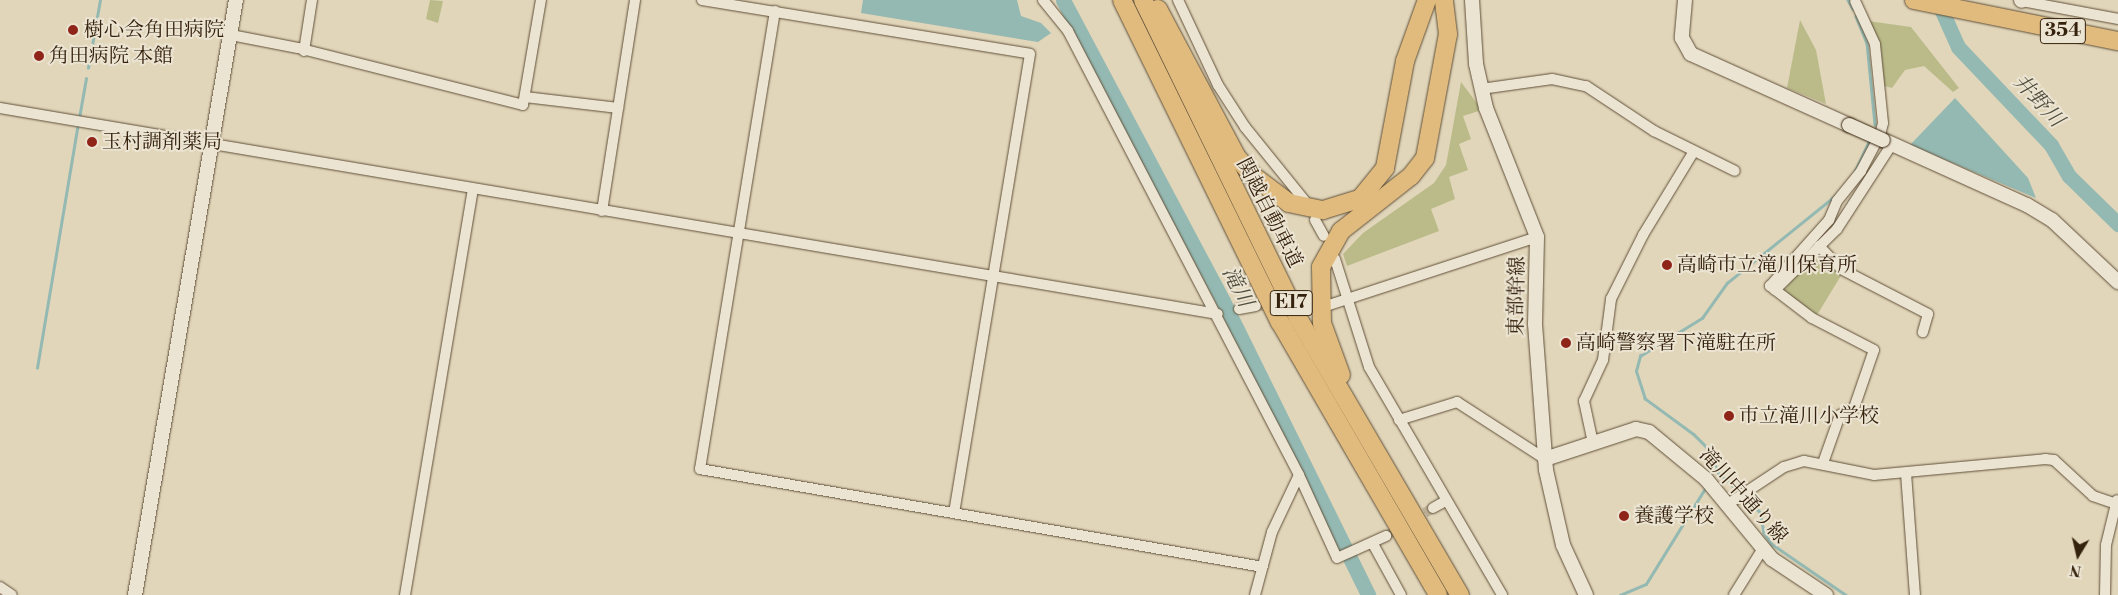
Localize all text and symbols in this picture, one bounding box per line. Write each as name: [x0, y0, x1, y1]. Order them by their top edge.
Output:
road number: 354: [2039, 15, 2087, 48]
place label: 樹心会角田病院: [84, 18, 224, 42]
marker: 樹心会角田病院: [66, 23, 80, 37]
place label: 角田病院 本館: [49, 44, 173, 68]
marker: 角田病院 本館: [33, 50, 45, 62]
water label: 井野川: [2007, 69, 2069, 133]
place label: 玉村調剤薬局: [102, 130, 222, 154]
marker: 玉村調剤薬局: [86, 136, 98, 148]
street label: 関越自動車道: [1231, 154, 1307, 272]
place label: 高崎市立滝川保育所: [1677, 253, 1857, 277]
street label: 東部幹線: [1504, 256, 1530, 336]
marker: 高崎市立滝川保育所: [1661, 259, 1673, 271]
water label: 滝川: [1216, 263, 1258, 311]
road number: E17: [1270, 286, 1312, 320]
place label: 高崎警察署下滝駐在所: [1576, 331, 1776, 355]
marker: 高崎警察署下滝駐在所: [1560, 337, 1572, 349]
place label: 市立滝川小学校: [1739, 404, 1879, 428]
marker: 市立滝川小学校: [1723, 410, 1735, 422]
street label: 滝川中通り線: [1694, 443, 1792, 549]
place label: 養護学校: [1634, 504, 1714, 528]
marker: 養護学校: [1618, 510, 1630, 522]
north arrow: [2053, 530, 2103, 580]
text: N: [2069, 560, 2083, 580]

